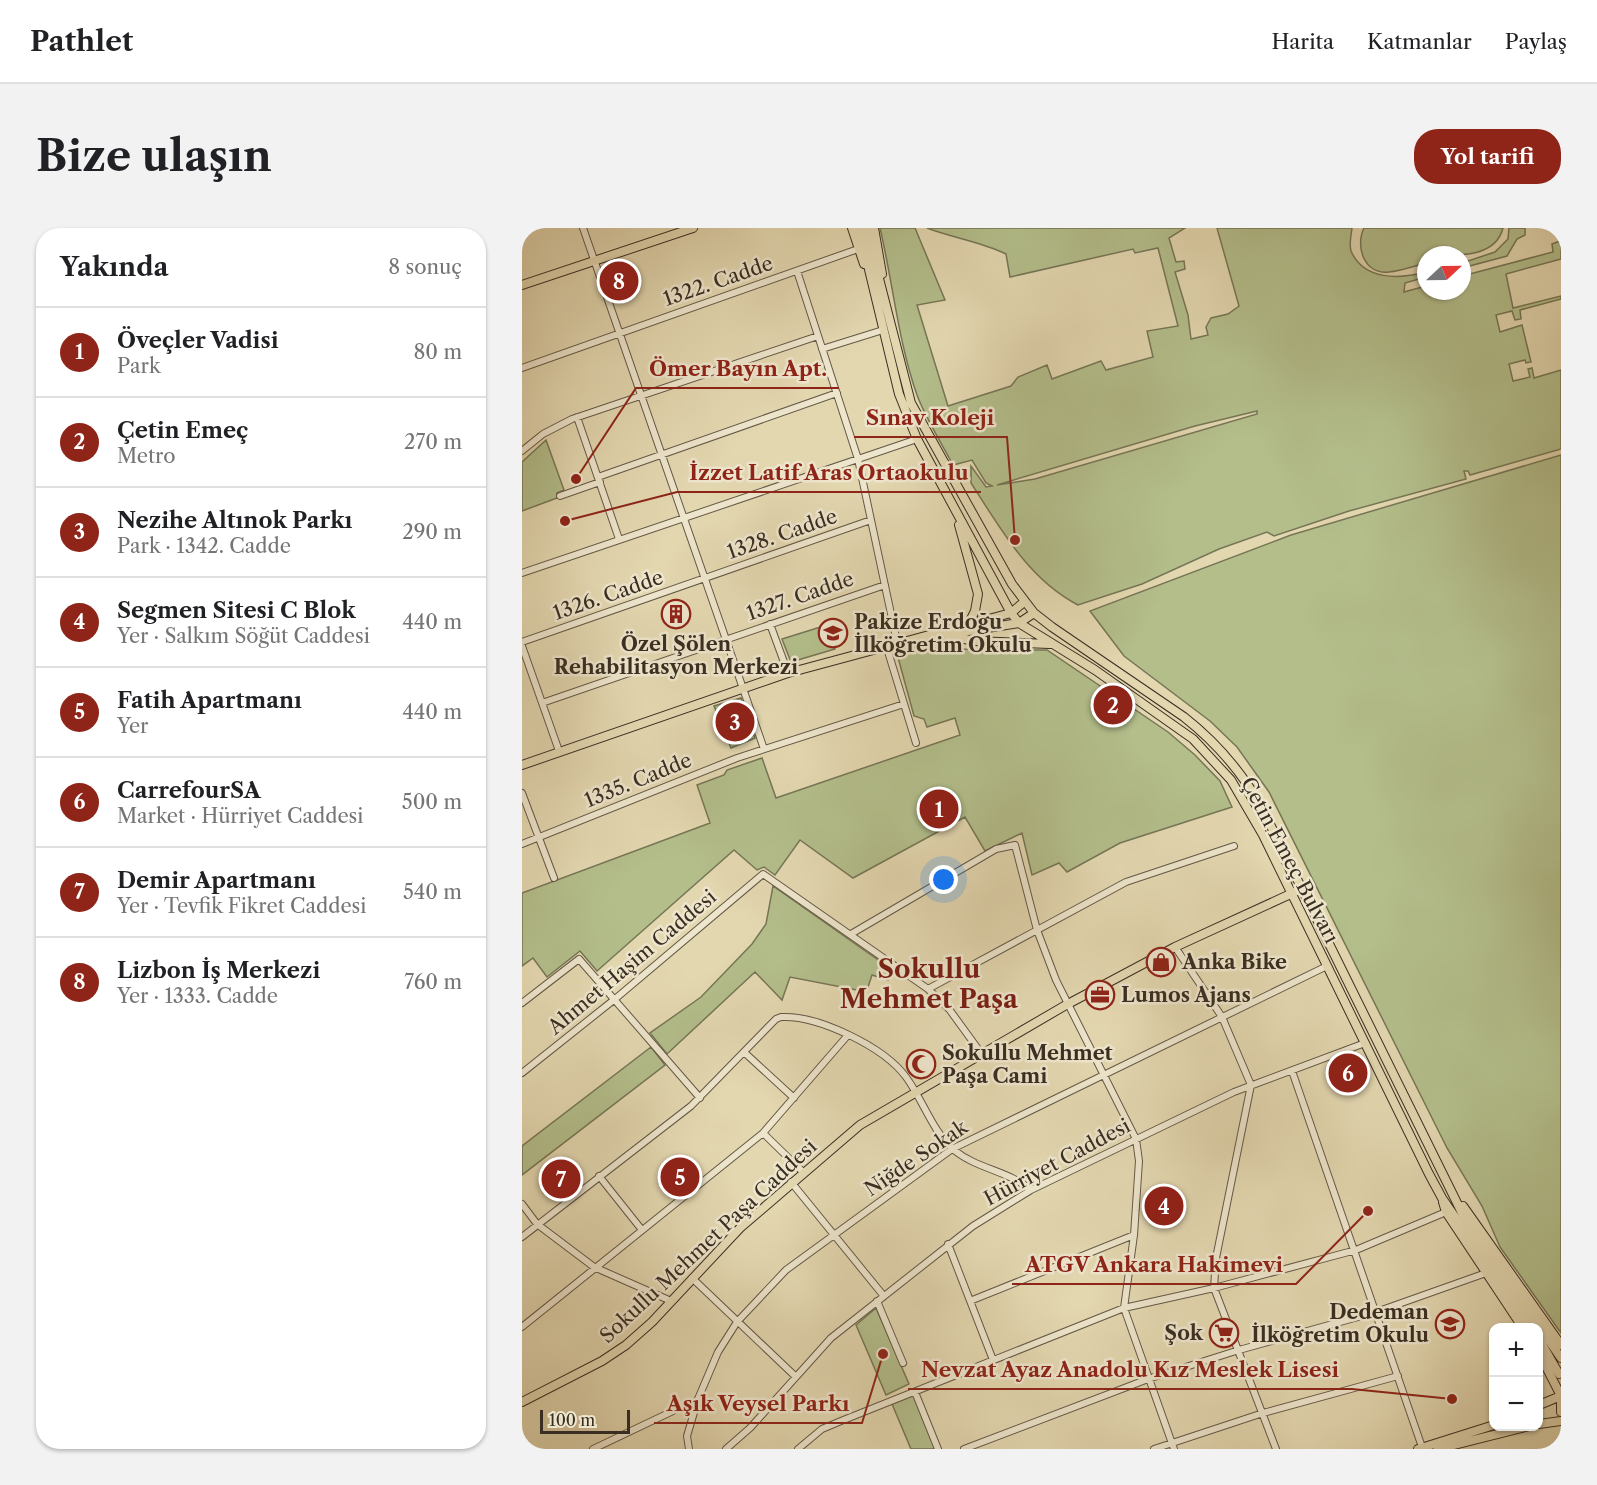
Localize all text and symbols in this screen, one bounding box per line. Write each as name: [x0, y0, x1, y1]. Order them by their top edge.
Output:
text: Pathlet: [30, 24, 133, 58]
text: Harita: [1271, 29, 1334, 54]
text: Katmanlar: [1367, 29, 1472, 54]
text: Paylaş: [1505, 29, 1567, 54]
button: Yol tarifi: [1414, 129, 1561, 184]
text: Bize ulaşın: [36, 130, 272, 182]
north arrow: [1417, 246, 1471, 300]
text: Yakında: [60, 251, 169, 283]
street label: 1322. Cadde: [660, 251, 776, 311]
text: 8 sonuç: [388, 255, 462, 279]
pin: 8: [600, 259, 638, 304]
text: Öveçler Vadisi: [117, 327, 279, 354]
text: 1: [75, 340, 84, 364]
text: 80 m: [414, 340, 462, 364]
callout: Ömer Bayın Apt.: [636, 349, 839, 388]
text: Park: [117, 354, 160, 378]
text: Ömer Bayın Apt.: [649, 356, 827, 381]
callout: Sınav Koleji: [854, 398, 1007, 437]
text: Sınav Koleji: [866, 405, 995, 430]
text: Çetin Emeç: [117, 417, 248, 444]
text: 2: [74, 430, 85, 454]
text: 270 m: [404, 430, 462, 454]
text: Metro: [117, 444, 175, 468]
callout: İzzet Latif Aras Ortaokulu: [677, 453, 981, 492]
text: İzzet Latif Aras Ortaokulu: [689, 460, 969, 485]
street label: 1328. Cadde: [724, 504, 840, 564]
text: Nezihe Altınok Parkı: [117, 507, 352, 534]
text: 3: [74, 520, 85, 544]
text: 290 m: [402, 520, 462, 544]
text: Park · 1342. Cadde: [117, 534, 291, 558]
street label: 1326. Cadde: [550, 565, 666, 625]
street label: 1327. Cadde: [743, 566, 857, 626]
text: Segmen Sitesi C Blok: [117, 597, 356, 624]
building icon: Özel Şölen Rehabilitasyon Merkezi: [660, 598, 692, 630]
text: 4: [74, 610, 85, 634]
text: 440 m: [402, 610, 462, 634]
place label: Pakize Erdoğu İlköğretim Okulu: [854, 610, 1032, 657]
school or university icon: Pakize Erdoğu İlköğretim Okulu: [817, 617, 849, 649]
text: Yer · Salkım Söğüt Caddesi: [117, 624, 370, 648]
place label: Özel Şölen Rehabilitasyon Merkezi: [554, 631, 798, 679]
pin: 2: [1094, 682, 1132, 728]
text: Fatih Apartmanı: [117, 687, 302, 714]
text: 5: [74, 700, 85, 724]
text: 440 m: [402, 700, 462, 724]
pin: 3: [716, 700, 754, 744]
text: Yer: [117, 714, 149, 738]
street label: 1335. Cadde: [581, 748, 695, 812]
street label: Çetin Emeç Bulvarı: [1236, 773, 1344, 947]
text: CarrefourSA: [117, 777, 261, 804]
pin: 1: [920, 786, 958, 832]
text: 6: [74, 790, 85, 814]
text: 500 m: [402, 790, 462, 814]
text: Market · Hürriyet Caddesi: [117, 804, 363, 828]
your location: [929, 865, 958, 894]
text: Demir Apartmanı: [117, 867, 316, 894]
text: 7: [74, 880, 85, 904]
text: 540 m: [403, 880, 462, 904]
street label: Ahmet Haşim Caddesi: [542, 885, 721, 1040]
text: Yer · Tevfik Fikret Caddesi: [117, 894, 366, 918]
shop icon: Anka Bike: [1145, 946, 1177, 978]
place label: Anka Bike: [1181, 950, 1287, 974]
district label: Sokullu Mehmet Paşa: [840, 953, 1019, 1015]
text: Lizbon İş Merkezi: [117, 957, 320, 984]
text: 8: [73, 970, 86, 994]
text: 760 m: [404, 970, 462, 994]
office icon: Lumos Ajans: [1084, 979, 1116, 1011]
place label: Lumos Ajans: [1121, 983, 1251, 1007]
text: Yer · 1333. Cadde: [117, 984, 278, 1008]
place label: Sokullu Mehmet Paşa Cami: [942, 1041, 1113, 1088]
mosque icon: Sokullu Mehmet Paşa Cami: [905, 1048, 937, 1080]
pin: 6: [1328, 1050, 1368, 1096]
street label: Hürriyet Caddesi: [980, 1113, 1134, 1211]
street label: Niğde Sokak: [860, 1114, 973, 1201]
street label: Sokullu Mehmet Paşa Caddesi: [595, 1134, 821, 1348]
pin: 5: [660, 1154, 700, 1200]
pin: 7: [542, 1156, 580, 1202]
pin: 4: [1144, 1184, 1184, 1228]
callout: ATGV Ankara Hakimevi: [1012, 1245, 1296, 1284]
text: ATGV Ankara Hakimevi: [1024, 1252, 1284, 1277]
place label: Dedeman İlköğretim Okulu: [1251, 1300, 1429, 1347]
school or university icon: Dedeman İlköğretim Okulu: [1434, 1308, 1466, 1340]
supermarket icon: Şok: [1208, 1317, 1240, 1349]
place label: Şok: [1164, 1321, 1204, 1345]
map controls: [1489, 1323, 1543, 1431]
button: +: [1489, 1323, 1543, 1377]
callout: Nevzat Ayaz Anadolu Kız Meslek Lisesi: [908, 1350, 1352, 1389]
text: Nevzat Ayaz Anadolu Kız Meslek Lisesi: [921, 1357, 1339, 1382]
button: −: [1489, 1377, 1543, 1431]
callout: Aşık Veysel Parkı: [654, 1384, 862, 1423]
text: Aşık Veysel Parkı: [665, 1391, 850, 1416]
scale bar: [540, 1407, 630, 1434]
text: 100 m: [549, 1410, 595, 1430]

